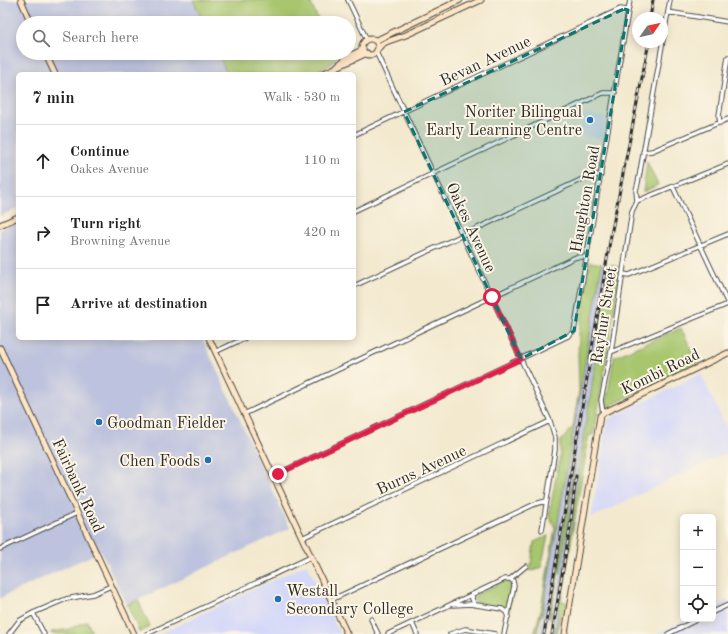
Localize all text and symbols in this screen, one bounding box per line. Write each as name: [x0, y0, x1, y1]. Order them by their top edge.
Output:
north arrow: [632, 12, 668, 48]
search box: [16, 16, 356, 60]
icon: search: [30, 27, 52, 49]
text: Search here: [62, 31, 139, 46]
street label: Bevan Avenue: [438, 34, 534, 90]
text: 7 min: [32, 90, 75, 107]
text: Walk · 530 m: [263, 91, 340, 104]
place label: Noriter Bilingual Early Learning Centre: [426, 105, 582, 139]
marker: Noriter Bilingual Early Learning Centre: [585, 115, 595, 125]
street label: Haughton Road: [569, 144, 603, 254]
text: Continue: [70, 145, 129, 160]
icon: ahead: [32, 150, 54, 172]
text: 110 m: [303, 154, 340, 167]
text: Oakes Avenue: [70, 163, 149, 176]
street label: Oakes Avenue: [442, 180, 498, 275]
text: Turn right: [70, 217, 141, 232]
icon: right: [32, 222, 54, 244]
text: 420 m: [303, 226, 340, 239]
text: Browning Avenue: [70, 235, 170, 248]
street label: Rayhur Street: [589, 265, 621, 365]
route start: [483, 288, 501, 306]
icon: arrive: [32, 294, 54, 316]
text: Arrive at destination: [70, 297, 208, 312]
street label: Kombi Road: [619, 347, 703, 399]
place label: Goodman Fielder: [107, 416, 226, 432]
marker: Goodman Fielder: [94, 417, 104, 427]
street label: Fairbank Road: [48, 436, 106, 535]
street label: Burns Avenue: [374, 443, 469, 499]
place label: Chen Foods: [119, 454, 200, 470]
marker: Chen Foods: [203, 455, 213, 465]
route end: [269, 465, 287, 483]
map controls: [680, 514, 716, 622]
button: +: [680, 514, 716, 550]
button: −: [680, 550, 716, 586]
place label: Westall Secondary College: [286, 584, 413, 618]
button: locate: [680, 586, 716, 622]
marker: Westall Secondary College: [273, 594, 283, 604]

